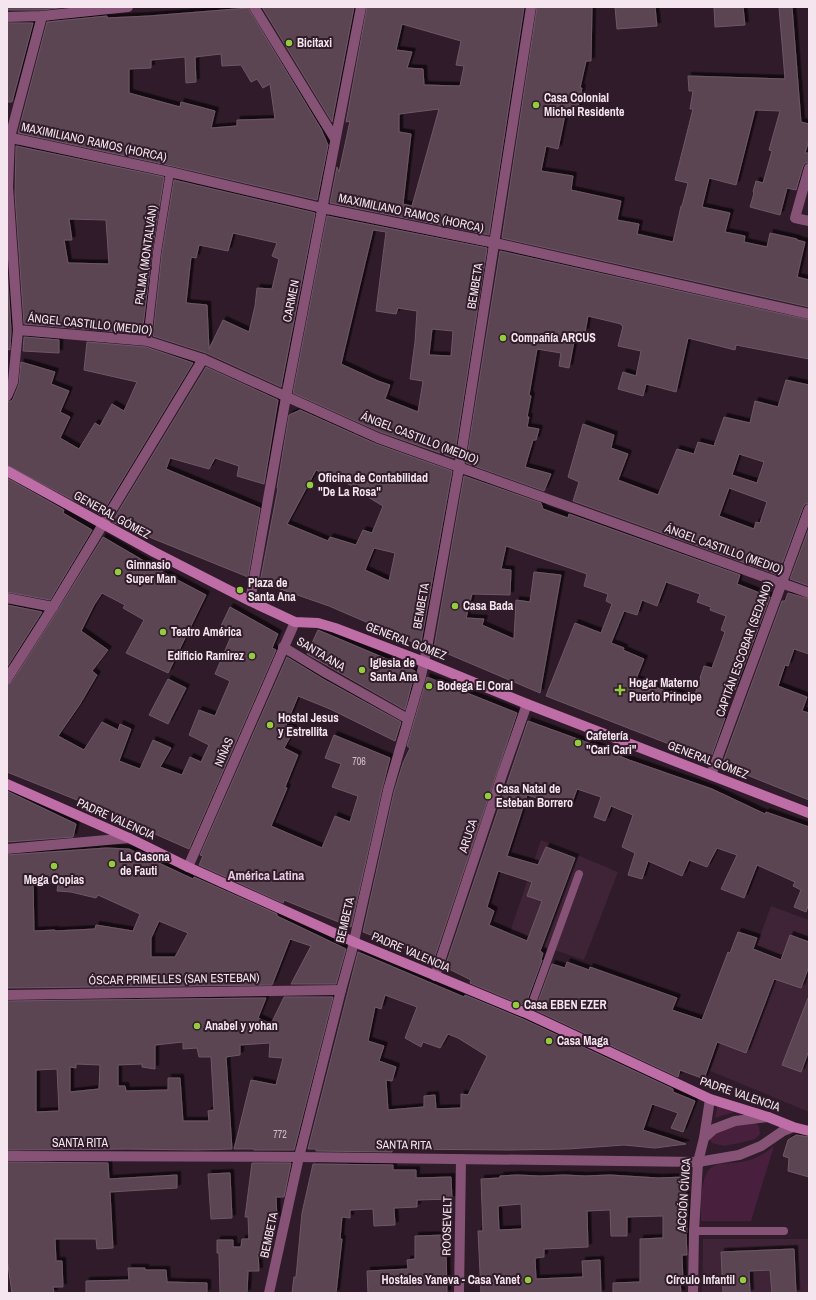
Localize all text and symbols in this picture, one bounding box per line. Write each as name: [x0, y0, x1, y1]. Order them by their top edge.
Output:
place label: Bicitaxi: [297, 35, 332, 51]
marker: Bicitaxi: [284, 38, 294, 48]
place label: Casa Colonial Michel Residente: [544, 90, 625, 120]
marker: Casa Colonial Michel Residente: [531, 100, 541, 110]
street label: MAXIMILIANO RAMOS (HORCA): [20, 119, 168, 165]
street label: MAXIMILIANO RAMOS (HORCA): [337, 190, 485, 236]
street label: PALMA (MONTALVÁN): [131, 204, 161, 306]
street label: BEMBETA: [463, 261, 487, 310]
street label: CARMEN: [279, 279, 303, 323]
street label: ÁNGEL CASTILLO (MEDIO): [26, 309, 153, 338]
place label: Compañía ARCUS: [511, 330, 596, 346]
marker: Compañía ARCUS: [498, 333, 508, 343]
street label: ÁNGEL CASTILLO (MEDIO): [358, 408, 481, 468]
place label: Oficina de Contabilidad "De La Rosa": [318, 470, 428, 500]
marker: Oficina de Contabilidad "De La Rosa": [305, 480, 315, 490]
street label: GENERAL GÓMEZ: [71, 487, 153, 543]
street label: ÁNGEL CASTILLO (MEDIO): [662, 520, 785, 578]
place label: Gimnasio Super Man: [126, 557, 176, 587]
marker: Gimnasio Super Man: [113, 567, 123, 577]
place label: Plaza de Santa Ana: [248, 575, 296, 605]
street label: CAPITÁN ESCOBAR (SEDANO): [712, 579, 776, 719]
street label: BEMBETA: [409, 581, 433, 630]
marker: Plaza de Santa Ana: [235, 585, 245, 595]
place label: Casa Bada: [463, 598, 514, 614]
marker: Casa Bada: [450, 601, 460, 611]
street label: GENERAL GÓMEZ: [363, 618, 449, 664]
place label: Teatro América: [171, 624, 242, 640]
marker: Teatro América: [158, 627, 168, 637]
street label: SANTA ANA: [294, 633, 349, 675]
place label: Edificio Ramirez: [167, 648, 244, 664]
marker: Edificio Ramirez: [247, 651, 257, 661]
place label: Iglesia de Santa Ana: [370, 655, 418, 685]
marker: Iglesia de Santa Ana: [357, 665, 367, 675]
place label: Hogar Materno Puerto Principe: [629, 675, 702, 705]
place label: Bodega El Coral: [437, 678, 513, 694]
marker: Bodega El Coral: [424, 681, 434, 691]
marker: Hogar Materno Puerto Principe: [614, 684, 626, 696]
place label: Hostal Jesus y Estrellita: [278, 710, 339, 740]
marker: Hostal Jesus y Estrellita: [265, 720, 275, 730]
place label: Cafetería "Cari Cari": [586, 728, 637, 758]
street label: NIÑAS: [211, 735, 237, 769]
street label: GENERAL GÓMEZ: [665, 737, 751, 783]
marker: Cafetería "Cari Cari": [573, 738, 583, 748]
house number: 706: [352, 755, 366, 768]
place label: Casa Natal de Esteban Borrero: [496, 781, 573, 811]
marker: Casa Natal de Esteban Borrero: [483, 791, 493, 801]
street label: PADRE VALENCIA: [74, 795, 158, 844]
street label: ARUCA: [455, 817, 481, 856]
place label: La Casona de Fauti: [120, 849, 170, 879]
marker: La Casona de Fauti: [107, 859, 117, 869]
marker: Mega Copias: [49, 861, 59, 871]
district label: América Latina: [228, 867, 304, 884]
place label: Mega Copias: [24, 872, 85, 888]
street label: BEMBETA: [332, 895, 358, 944]
street label: PADRE VALENCIA: [369, 928, 453, 976]
street label: ÓSCAR PRIMELLES (SAN ESTEBAN): [88, 970, 260, 988]
place label: Casa EBEN EZER: [524, 997, 607, 1013]
marker: Casa EBEN EZER: [511, 1000, 521, 1010]
place label: Anabel y yohan: [205, 1018, 278, 1034]
marker: Anabel y yohan: [192, 1021, 202, 1031]
place label: Casa Maga: [557, 1033, 609, 1049]
marker: Casa Maga: [544, 1036, 554, 1046]
street label: PADRE VALENCIA: [698, 1073, 783, 1115]
house number: 772: [273, 1128, 287, 1141]
street label: SANTA RITA: [52, 1135, 108, 1151]
street label: SANTA RITA: [376, 1137, 433, 1153]
street label: ACCIÓN CÍVICA: [673, 1157, 695, 1233]
street label: ROOSEVELT: [438, 1196, 456, 1256]
street label: BEMBETA: [256, 1210, 282, 1259]
place label: Hostales Yaneva - Casa Yanet: [381, 1272, 521, 1288]
place label: Círculo Infantil: [666, 1272, 735, 1288]
marker: Hostales Yaneva - Casa Yanet: [523, 1275, 533, 1285]
marker: Círculo Infantil: [738, 1275, 748, 1285]

